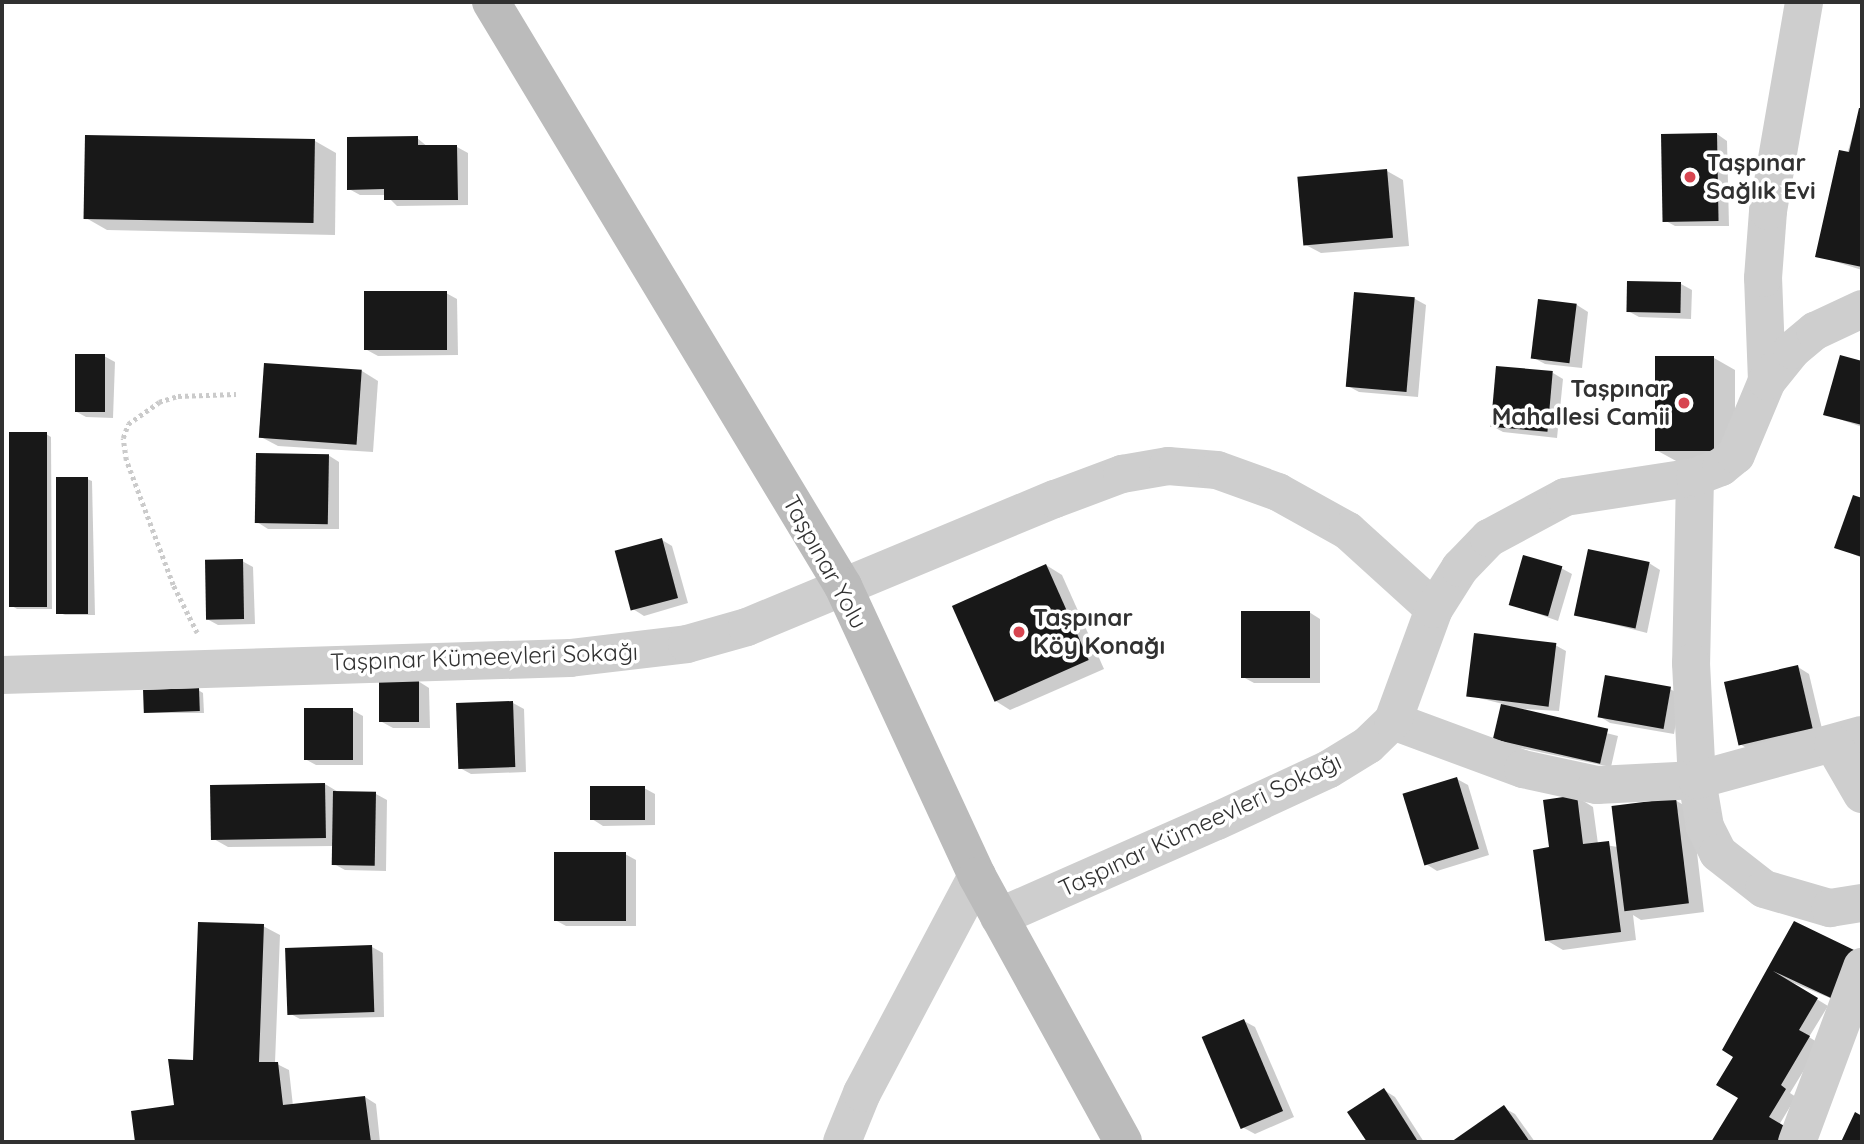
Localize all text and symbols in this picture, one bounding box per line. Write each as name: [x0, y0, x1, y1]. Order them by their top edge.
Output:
place label: Taşpınar Sağlık Evi: [1706, 149, 1816, 205]
marker: Taşpınar Sağlık Evi: [1680, 167, 1700, 187]
place label: Taşpınar Mahallesi Camii: [1492, 375, 1670, 431]
marker: Taşpınar Mahallesi Camii: [1676, 395, 1692, 411]
street label: Taşpınar Yolu: [777, 490, 873, 634]
place label: Taşpınar Köy Konağı: [1033, 604, 1165, 660]
marker: Taşpınar Köy Konağı: [1011, 624, 1027, 640]
street label: Taşpınar Kümeevleri Sokağı: [330, 637, 638, 677]
street label: Taşpınar Kümeevleri Sokağı: [1054, 747, 1346, 903]

